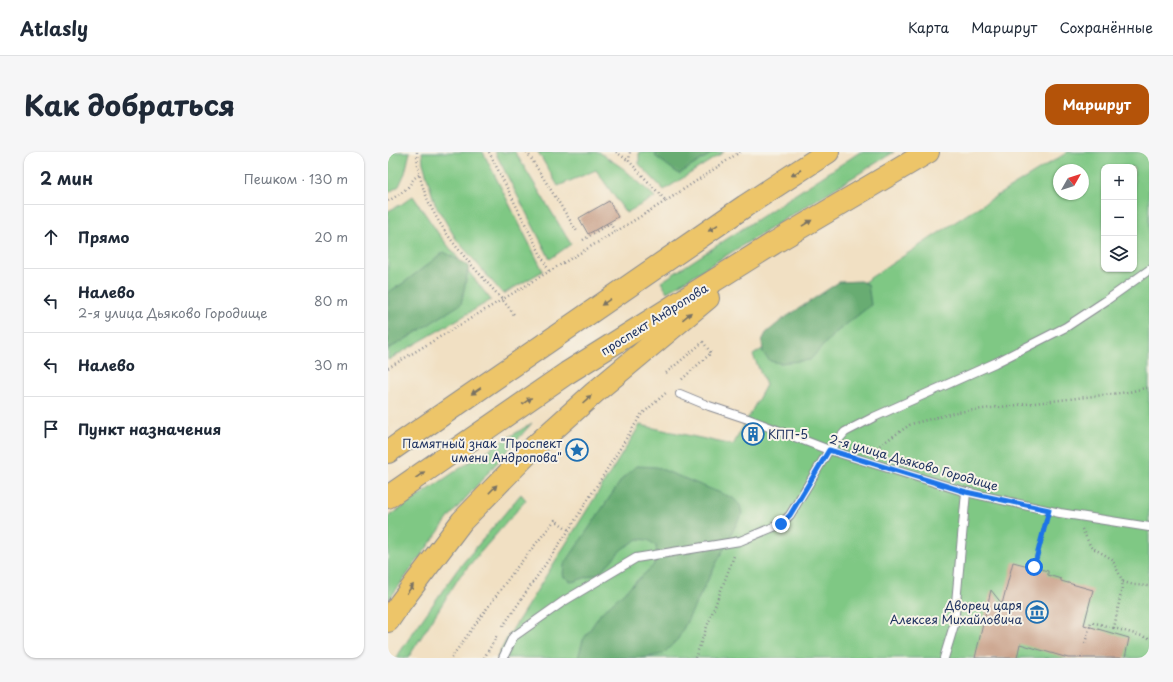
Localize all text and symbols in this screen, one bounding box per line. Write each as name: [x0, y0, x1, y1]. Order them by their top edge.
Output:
text: Atlasly: [20, 14, 88, 42]
text: Карта: [908, 17, 949, 38]
text: Маршрут: [971, 17, 1037, 38]
text: Сохранённые: [1059, 17, 1153, 38]
text: Как добраться: [24, 83, 235, 126]
button: Маршрут: [1045, 84, 1149, 125]
north arrow: [1053, 164, 1089, 200]
map controls: [1101, 164, 1137, 272]
button: +: [1101, 164, 1137, 200]
text: 2 мин: [40, 165, 93, 191]
text: Пешком · 130 m: [244, 169, 348, 188]
one-way arrow: [790, 170, 801, 177]
button: −: [1101, 200, 1137, 236]
one-way arrow: [801, 220, 813, 227]
one-way arrow: [708, 224, 719, 232]
text: Прямо: [78, 225, 129, 248]
icon: ahead: [40, 226, 62, 248]
text: 20 m: [314, 227, 348, 246]
button: layers: [1101, 236, 1137, 272]
street label: проспект Андропова: [597, 278, 712, 359]
text: Налево: [78, 280, 135, 303]
icon: left: [40, 290, 62, 312]
text: 80 m: [314, 291, 348, 310]
one-way arrow: [601, 298, 611, 306]
text: 2-я улица Дьяково Городище: [78, 303, 268, 322]
one-way arrow: [681, 311, 692, 320]
text: Налево: [78, 353, 135, 376]
icon: left: [40, 354, 62, 376]
text: 30 m: [314, 355, 348, 374]
one-way arrow: [471, 387, 481, 395]
one-way arrow: [582, 395, 592, 404]
one-way arrow: [522, 397, 532, 405]
text: Пункт назначения: [78, 417, 221, 440]
icon: arrive: [40, 418, 62, 440]
building icon: КПП-5: [740, 421, 766, 447]
place label: КПП-5: [768, 425, 808, 443]
street label: 2-я улица Дьяково Городище: [827, 429, 1001, 495]
place label: Памятный знак "Проспект имени Андропова": [402, 434, 562, 466]
place icon: Памятный знак "Проспект имени Андропова": [564, 437, 590, 463]
one-way arrow: [415, 471, 425, 479]
one-way arrow: [488, 484, 498, 494]
route end: [772, 515, 790, 533]
route start: [1025, 558, 1043, 576]
one-way arrow: [406, 584, 415, 595]
place label: Дворец царя Алексея Михайловича: [890, 596, 1022, 628]
museum icon: Дворец царя Алексея Михайловича: [1024, 599, 1050, 625]

